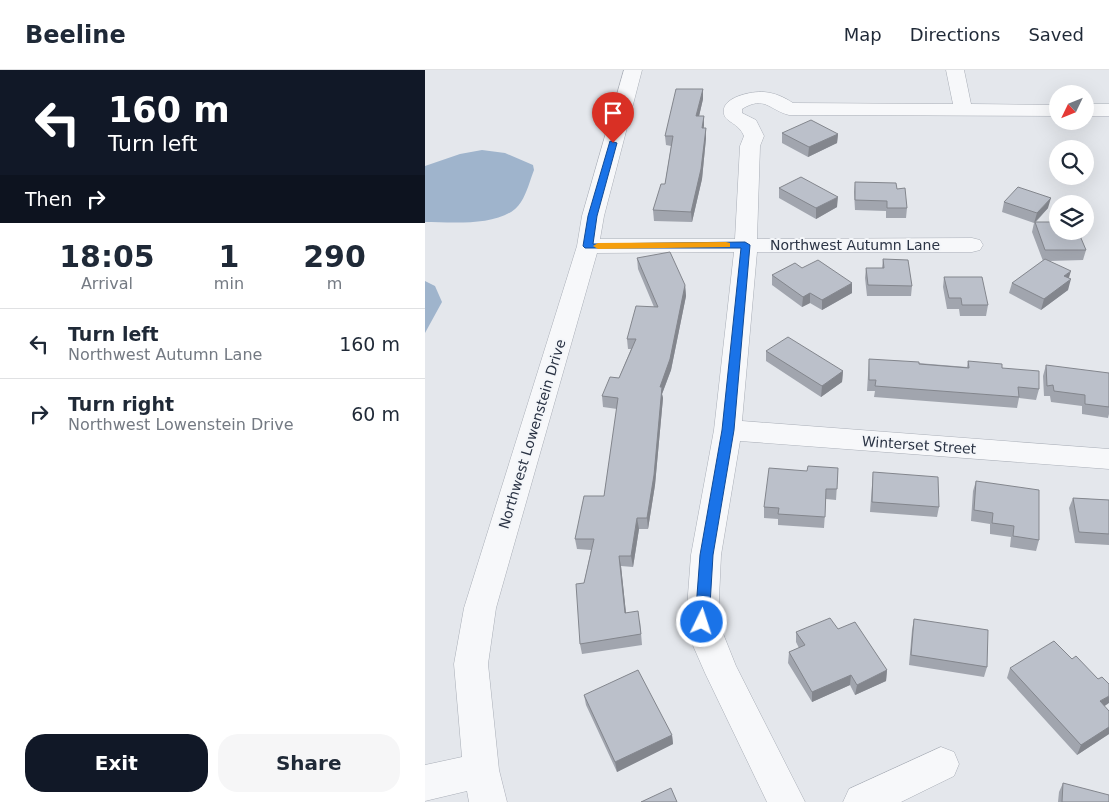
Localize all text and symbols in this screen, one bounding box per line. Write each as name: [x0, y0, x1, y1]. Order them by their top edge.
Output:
text: Beeline: [25, 21, 126, 49]
text: Map: [844, 24, 882, 45]
text: Directions: [910, 24, 1000, 45]
text: Saved: [1028, 24, 1084, 45]
north arrow: [1049, 85, 1094, 130]
map controls: [1049, 85, 1094, 240]
icon: left: [25, 90, 90, 155]
text: 160 m: [108, 90, 230, 130]
pin: [592, 92, 634, 143]
icon: arrive: [599, 99, 627, 127]
text: Turn left: [108, 131, 197, 156]
button: search: [1049, 140, 1094, 185]
icon: right: [82, 185, 110, 213]
text: Then: [25, 188, 72, 210]
button: layers: [1049, 195, 1094, 240]
street label: Northwest Autumn Lane: [770, 237, 940, 253]
text: 18:05: [59, 239, 155, 274]
text: 1: [218, 239, 239, 274]
text: 290: [303, 239, 366, 274]
text: Arrival: [81, 274, 133, 293]
text: min: [214, 274, 244, 293]
text: m: [327, 274, 342, 293]
text: Turn left: [68, 323, 159, 345]
icon: left: [25, 330, 53, 358]
text: 160 m: [339, 333, 400, 355]
street label: Northwest Lowenstein Drive: [495, 337, 569, 531]
text: Northwest Autumn Lane: [68, 345, 262, 364]
text: Turn right: [68, 393, 174, 415]
icon: right: [25, 400, 53, 428]
text: 60 m: [351, 403, 400, 425]
text: Northwest Lowenstein Drive: [68, 415, 294, 434]
street label: Winterset Street: [861, 433, 977, 457]
position arrow: [675, 595, 727, 647]
button: Exit: [25, 734, 208, 792]
button: Share: [218, 734, 400, 792]

